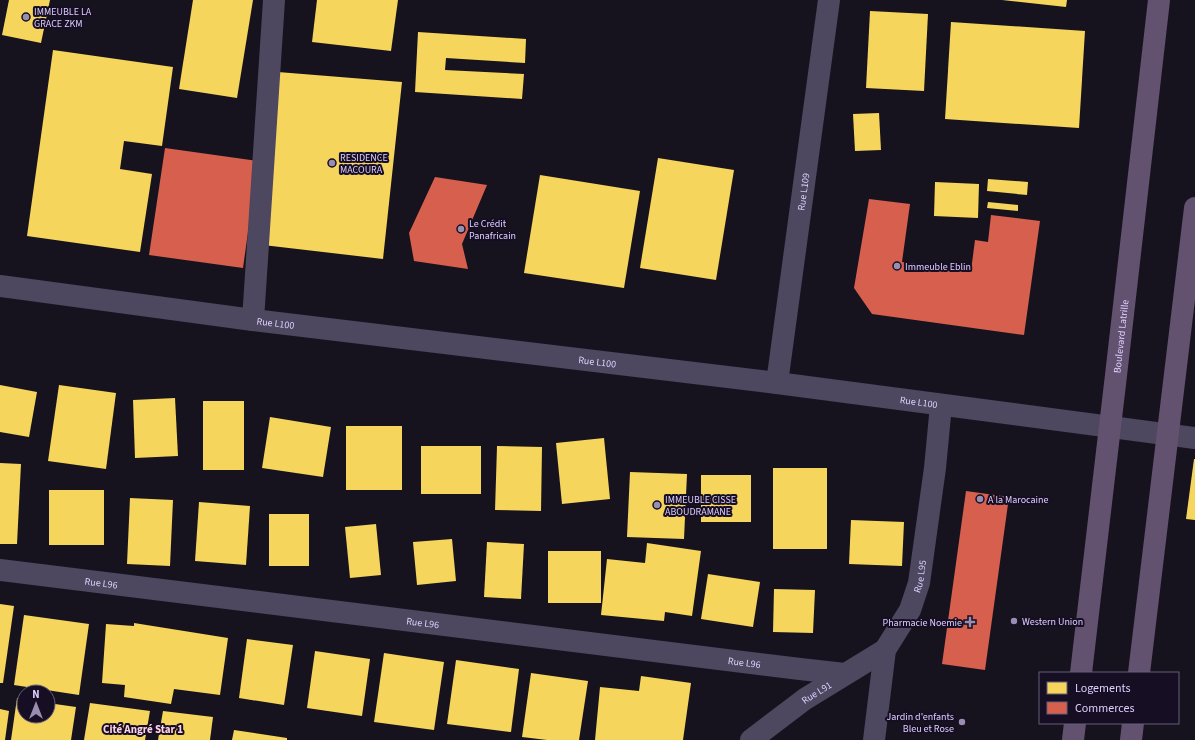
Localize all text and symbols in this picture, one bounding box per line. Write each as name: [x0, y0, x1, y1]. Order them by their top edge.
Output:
place label: IMMEUBLE LA GRACE ZKM: [34, 5, 92, 31]
marker: IMMEUBLE LA GRACE ZKM: [21, 12, 31, 22]
place label: RESIDENCE MACOURA: [340, 151, 388, 177]
marker: RESIDENCE MACOURA: [327, 158, 337, 168]
street label: Rue L109: [794, 172, 813, 212]
place label: Le Crédit Panafricain: [469, 217, 516, 243]
marker: Le Crédit Panafricain: [456, 224, 466, 234]
place label: Immeuble Eblin: [905, 260, 971, 274]
marker: Immeuble Eblin: [892, 261, 902, 271]
street label: Boulevard Latrille: [1110, 299, 1132, 374]
street label: Rue L100: [256, 314, 295, 333]
street label: Rue L100: [577, 353, 617, 372]
street label: Rue L100: [899, 393, 938, 412]
place label: IMMEUBLE CISSE ABOUDRAMANE: [665, 493, 736, 519]
place label: A la Marocaine: [988, 493, 1049, 507]
marker: A la Marocaine: [975, 494, 985, 504]
marker: IMMEUBLE CISSE ABOUDRAMANE: [652, 500, 662, 510]
street label: Rue L95: [910, 559, 930, 595]
street label: Rue L96: [84, 575, 118, 592]
street label: Rue L96: [405, 614, 440, 632]
place label: Western Union: [1022, 615, 1083, 629]
place label: Pharmacie Noemie: [883, 616, 962, 630]
marker: Western Union: [1009, 616, 1019, 626]
marker: Pharmacie Noemie: [965, 617, 975, 627]
street label: Rue L96: [727, 654, 761, 672]
legend: [1039, 672, 1179, 724]
street label: Rue L91: [799, 678, 835, 707]
text: Logements: [1075, 680, 1130, 697]
north arrow: [16, 684, 56, 724]
text: N: [32, 687, 40, 702]
text: Commerces: [1075, 700, 1134, 717]
place label: Jardin d'enfants Bleu et Rose: [886, 710, 954, 736]
marker: Jardin d'enfants Bleu et Rose: [957, 717, 967, 727]
district label: Cité Angré Star 1: [103, 722, 183, 737]

